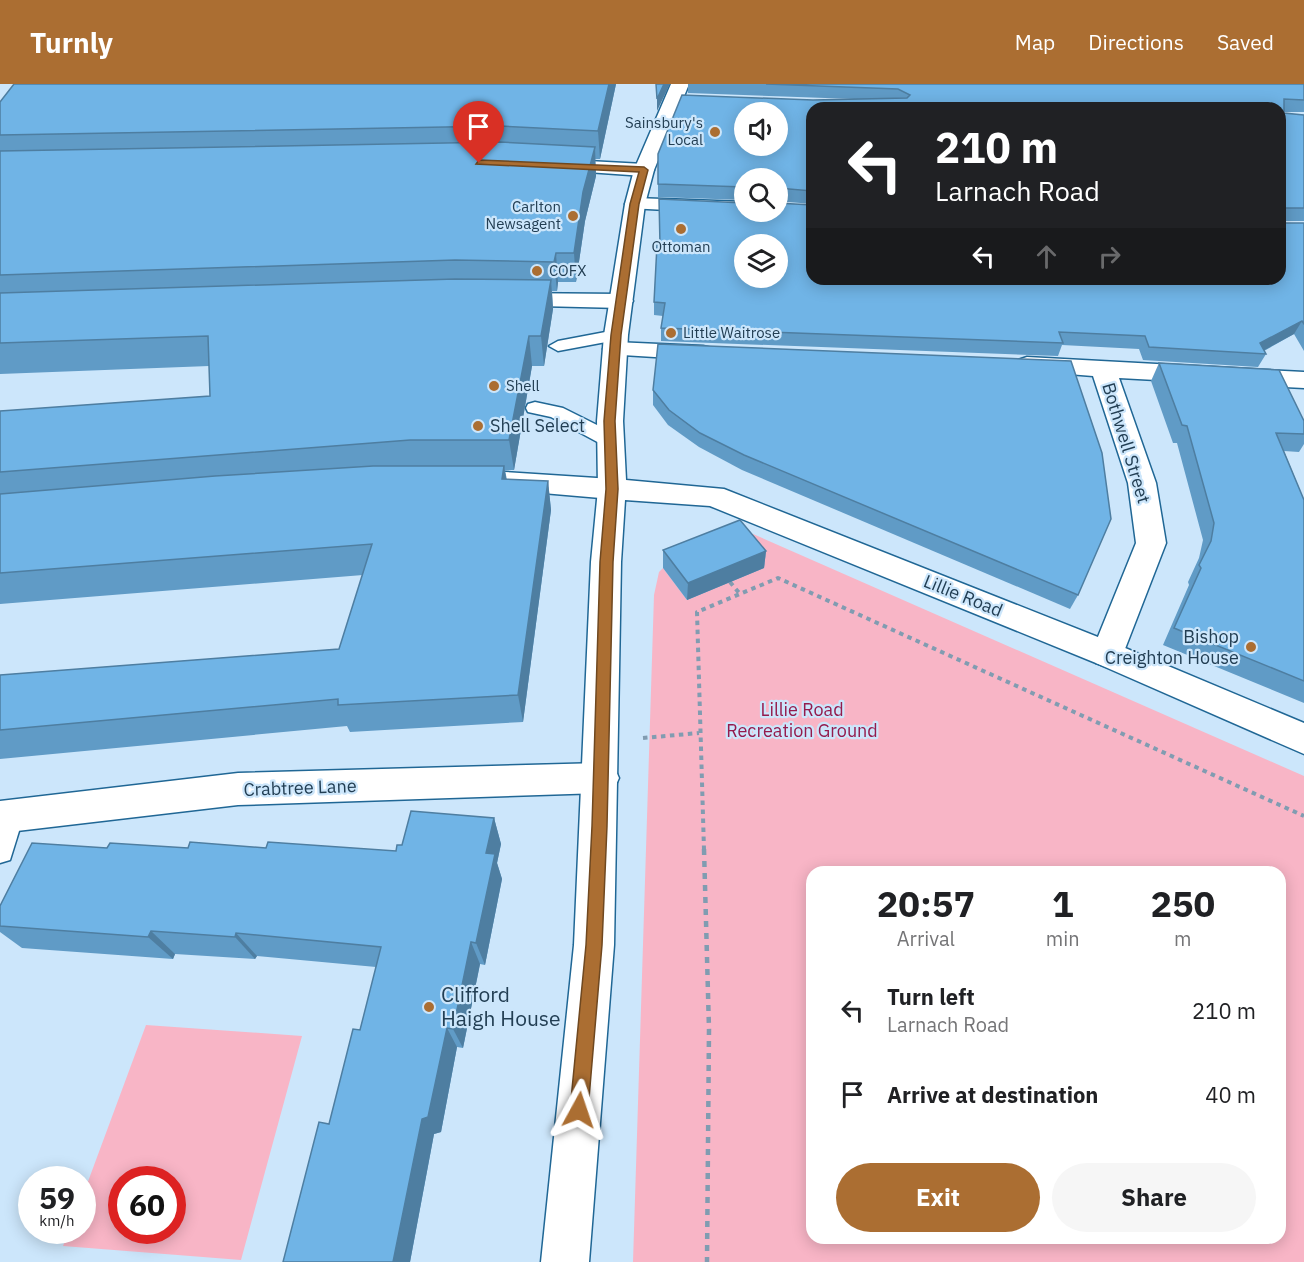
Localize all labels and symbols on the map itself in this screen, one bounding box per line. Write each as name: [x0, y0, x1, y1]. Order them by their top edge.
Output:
pin: [453, 101, 504, 163]
place label: Sainsbury's Local: [625, 113, 703, 149]
marker: Sainsbury's Local: [708, 125, 722, 139]
place label: Carlton Newsagent: [486, 197, 561, 233]
marker: Carlton Newsagent: [566, 209, 580, 223]
marker: Ottoman: [674, 222, 688, 236]
place label: Ottoman: [652, 237, 710, 256]
place label: COFX: [549, 261, 586, 280]
marker: COFX: [530, 264, 544, 278]
place label: Little Waitrose: [683, 323, 780, 342]
marker: Little Waitrose: [664, 326, 678, 340]
place label: Shell: [506, 376, 540, 395]
marker: Shell: [487, 379, 501, 393]
street label: Bothwell Street: [1097, 380, 1156, 506]
place label: Shell Select: [490, 414, 585, 437]
marker: Shell Select: [471, 419, 485, 433]
street label: Lillie Road: [920, 569, 1006, 622]
place label: Bishop Creighton House: [1105, 625, 1239, 669]
marker: Bishop Creighton House: [1244, 640, 1258, 654]
park label: Lillie Road Recreation Ground: [726, 698, 878, 742]
street label: Crabtree Lane: [243, 774, 357, 801]
place label: Clifford Haigh House: [441, 980, 561, 1032]
marker: Clifford Haigh House: [422, 1000, 436, 1014]
position arrow: [547, 1078, 611, 1142]
speed limit sign: 60: [108, 1166, 186, 1244]

